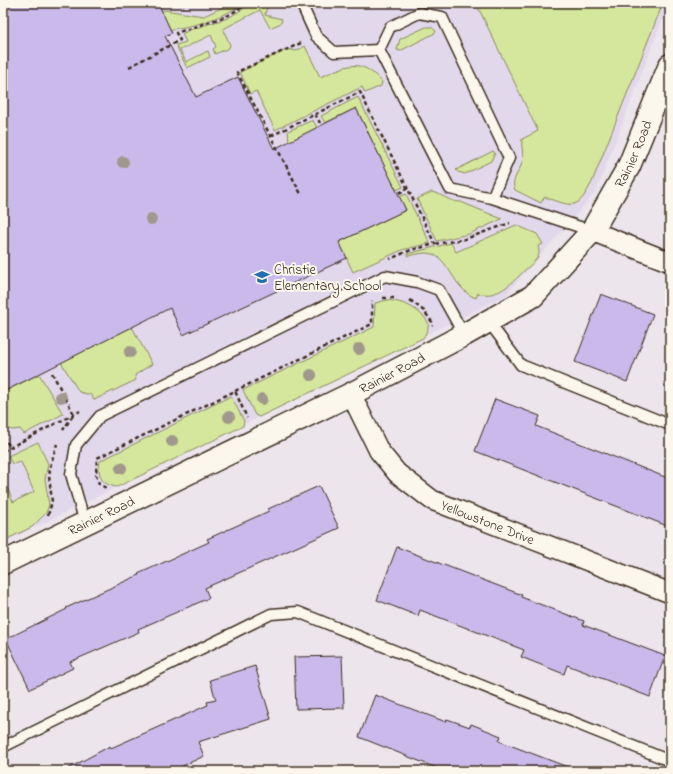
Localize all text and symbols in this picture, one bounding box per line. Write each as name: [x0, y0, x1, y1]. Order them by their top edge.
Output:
street label: Rainier Road: [610, 117, 659, 192]
place label: Christie Elementary School: [274, 260, 381, 298]
school or university icon: Christie Elementary School: [253, 268, 271, 286]
street label: Rainier Road: [356, 348, 429, 400]
street label: Rainier Road: [65, 492, 139, 542]
street label: Yellowstone Drive: [437, 495, 538, 551]

